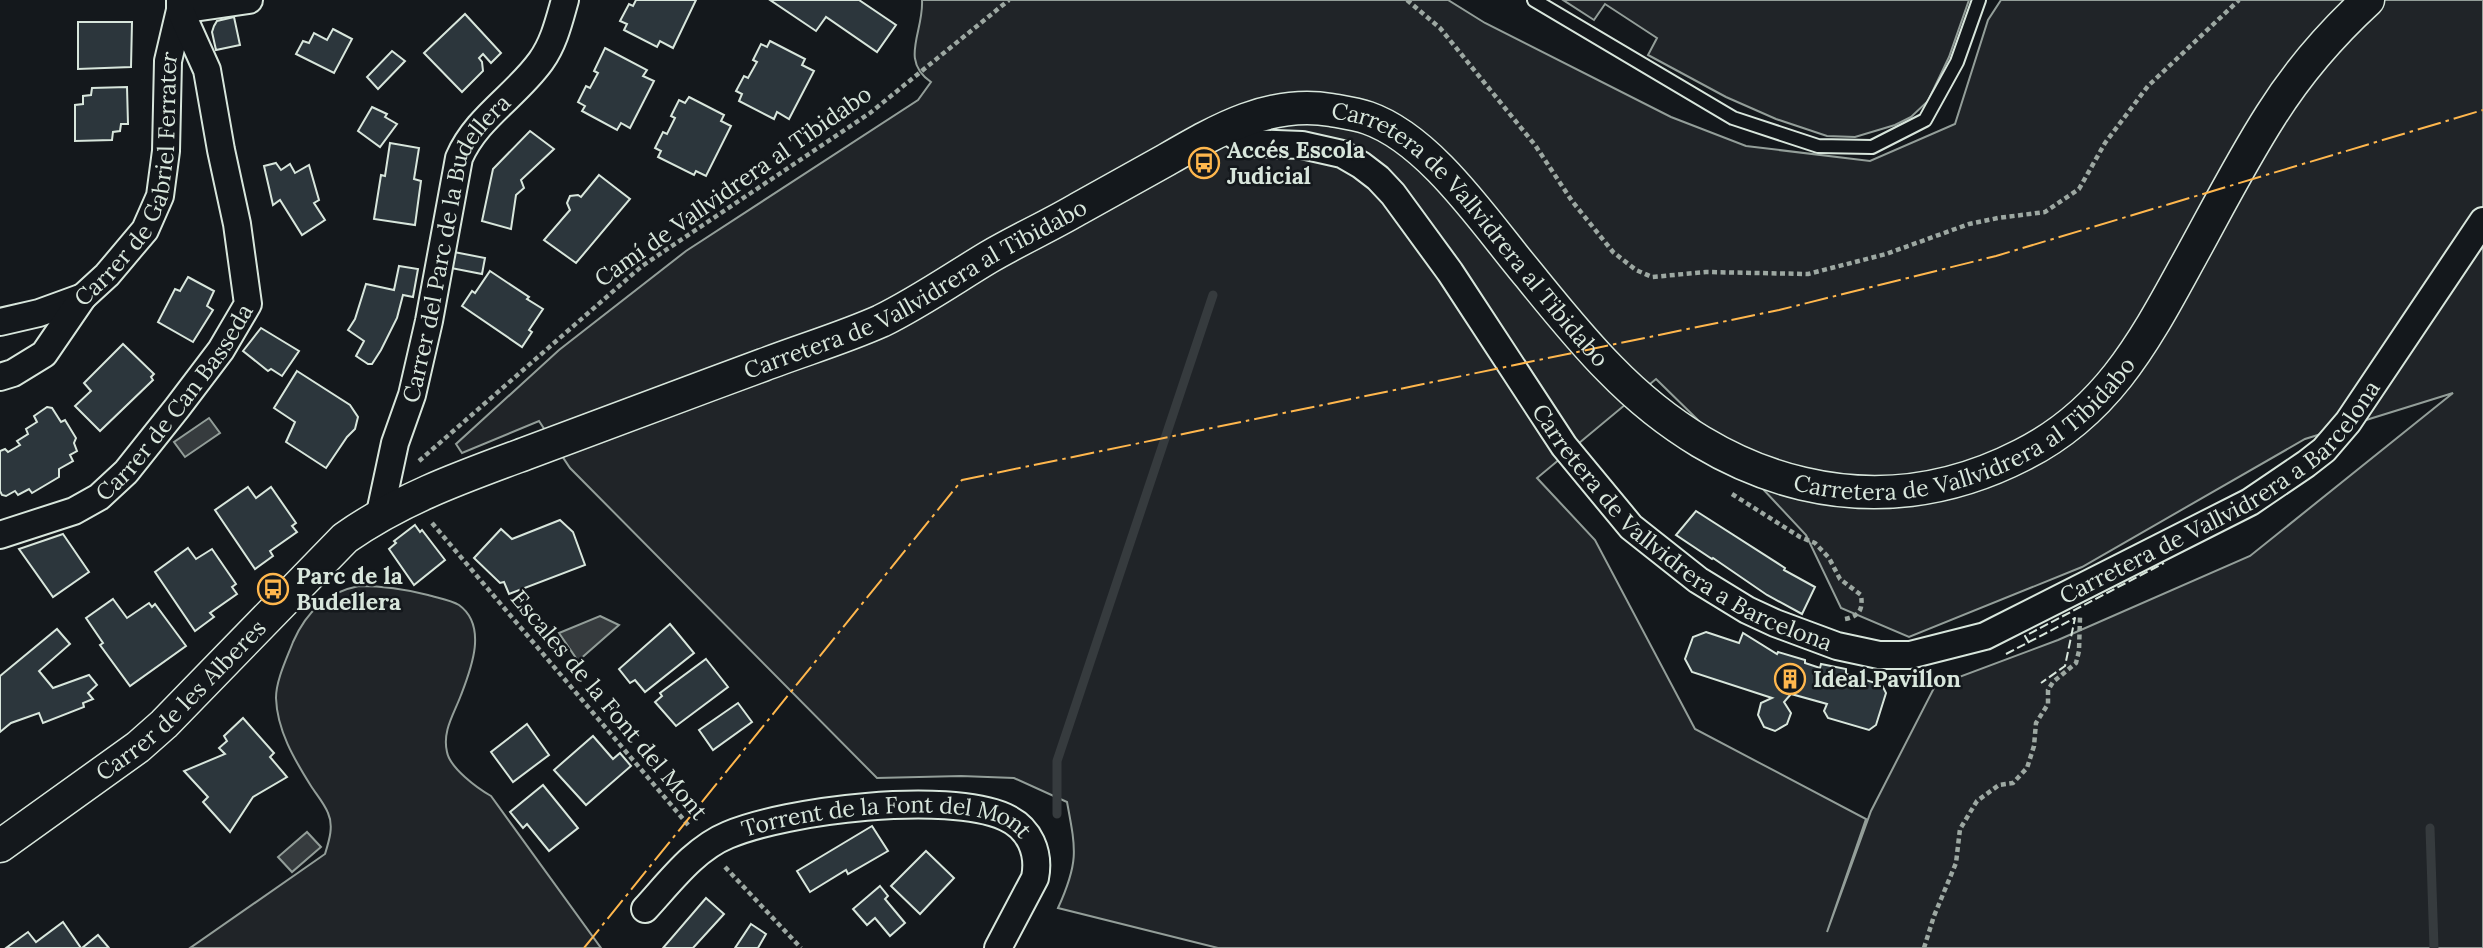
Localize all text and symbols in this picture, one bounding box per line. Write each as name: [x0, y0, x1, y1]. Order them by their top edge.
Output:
street label: Carrer de Gabriel Ferrater: [68, 49, 184, 312]
street label: Camí de Vallvidrera al Tibidabo: [589, 79, 877, 293]
street label: Carrer del Parc de la Budellera: [396, 88, 516, 405]
street label: Carretera de Vallvidrera al Tibidabo: [1330, 95, 1615, 373]
place label: Accés Escola Judicial: [1227, 135, 1365, 190]
bus stop icon: Accés Escola Judicial: [1187, 146, 1221, 180]
street label: Carretera de Vallvidrera al Tibidabo: [740, 192, 1092, 385]
street label: Carrer de Can Basseda: [89, 298, 259, 507]
street label: Carretera de Vallvidrera al Tibidabo: [1791, 351, 2141, 506]
street label: Carretera de Vallvidrera a Barcelona: [2054, 374, 2386, 610]
street label: Carretera de Vallvidrera a Barcelona: [1526, 398, 1836, 657]
place label: Parc de la Budellera: [296, 561, 403, 616]
bus stop icon: Parc de la Budellera: [256, 572, 290, 606]
street label: Escales de la Font del Mont: [505, 584, 714, 825]
street label: Carrer de les Alberes: [90, 613, 272, 787]
building icon: Ideal Pavillon: [1773, 662, 1807, 696]
place label: Ideal Pavillon: [1813, 664, 1961, 693]
text: Torrent de la Font del Mont: [738, 790, 1039, 844]
street label: Torrent de la Font del Mont: [734, 820, 1030, 858]

